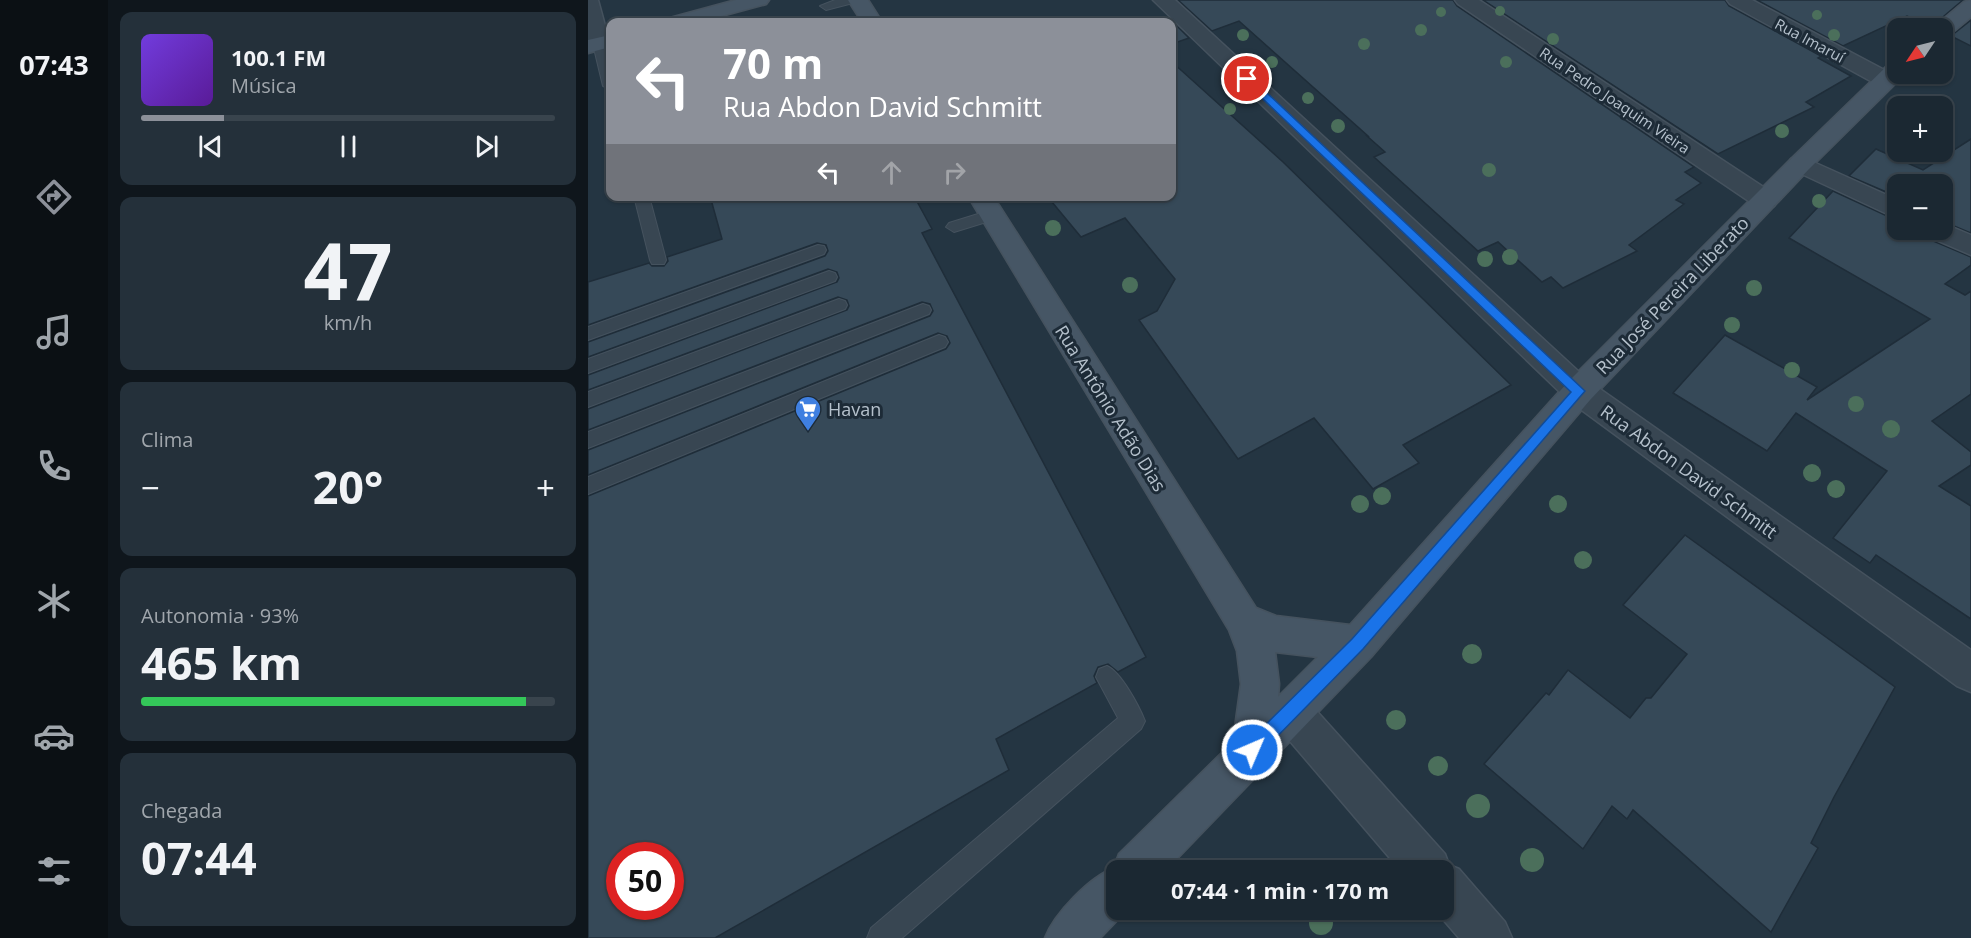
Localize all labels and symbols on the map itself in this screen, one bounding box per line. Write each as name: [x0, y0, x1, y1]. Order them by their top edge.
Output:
street label: Rua Imaruí: [1772, 13, 1849, 67]
north arrow: [1887, 18, 1953, 84]
street label: Rua Pedro Joaquim Vieira: [1536, 42, 1694, 158]
pin: [1221, 53, 1272, 104]
street label: Rua José Pereira Liberato: [1590, 211, 1754, 379]
street label: Rua Antônio Adão Dias: [1050, 320, 1172, 496]
supermarket icon: Havan: [793, 394, 823, 432]
place label: Havan: [828, 397, 881, 421]
street label: Rua Abdon David Schmitt: [1596, 399, 1782, 543]
position arrow: [1220, 718, 1284, 782]
speed limit sign: 50: [606, 842, 684, 920]

